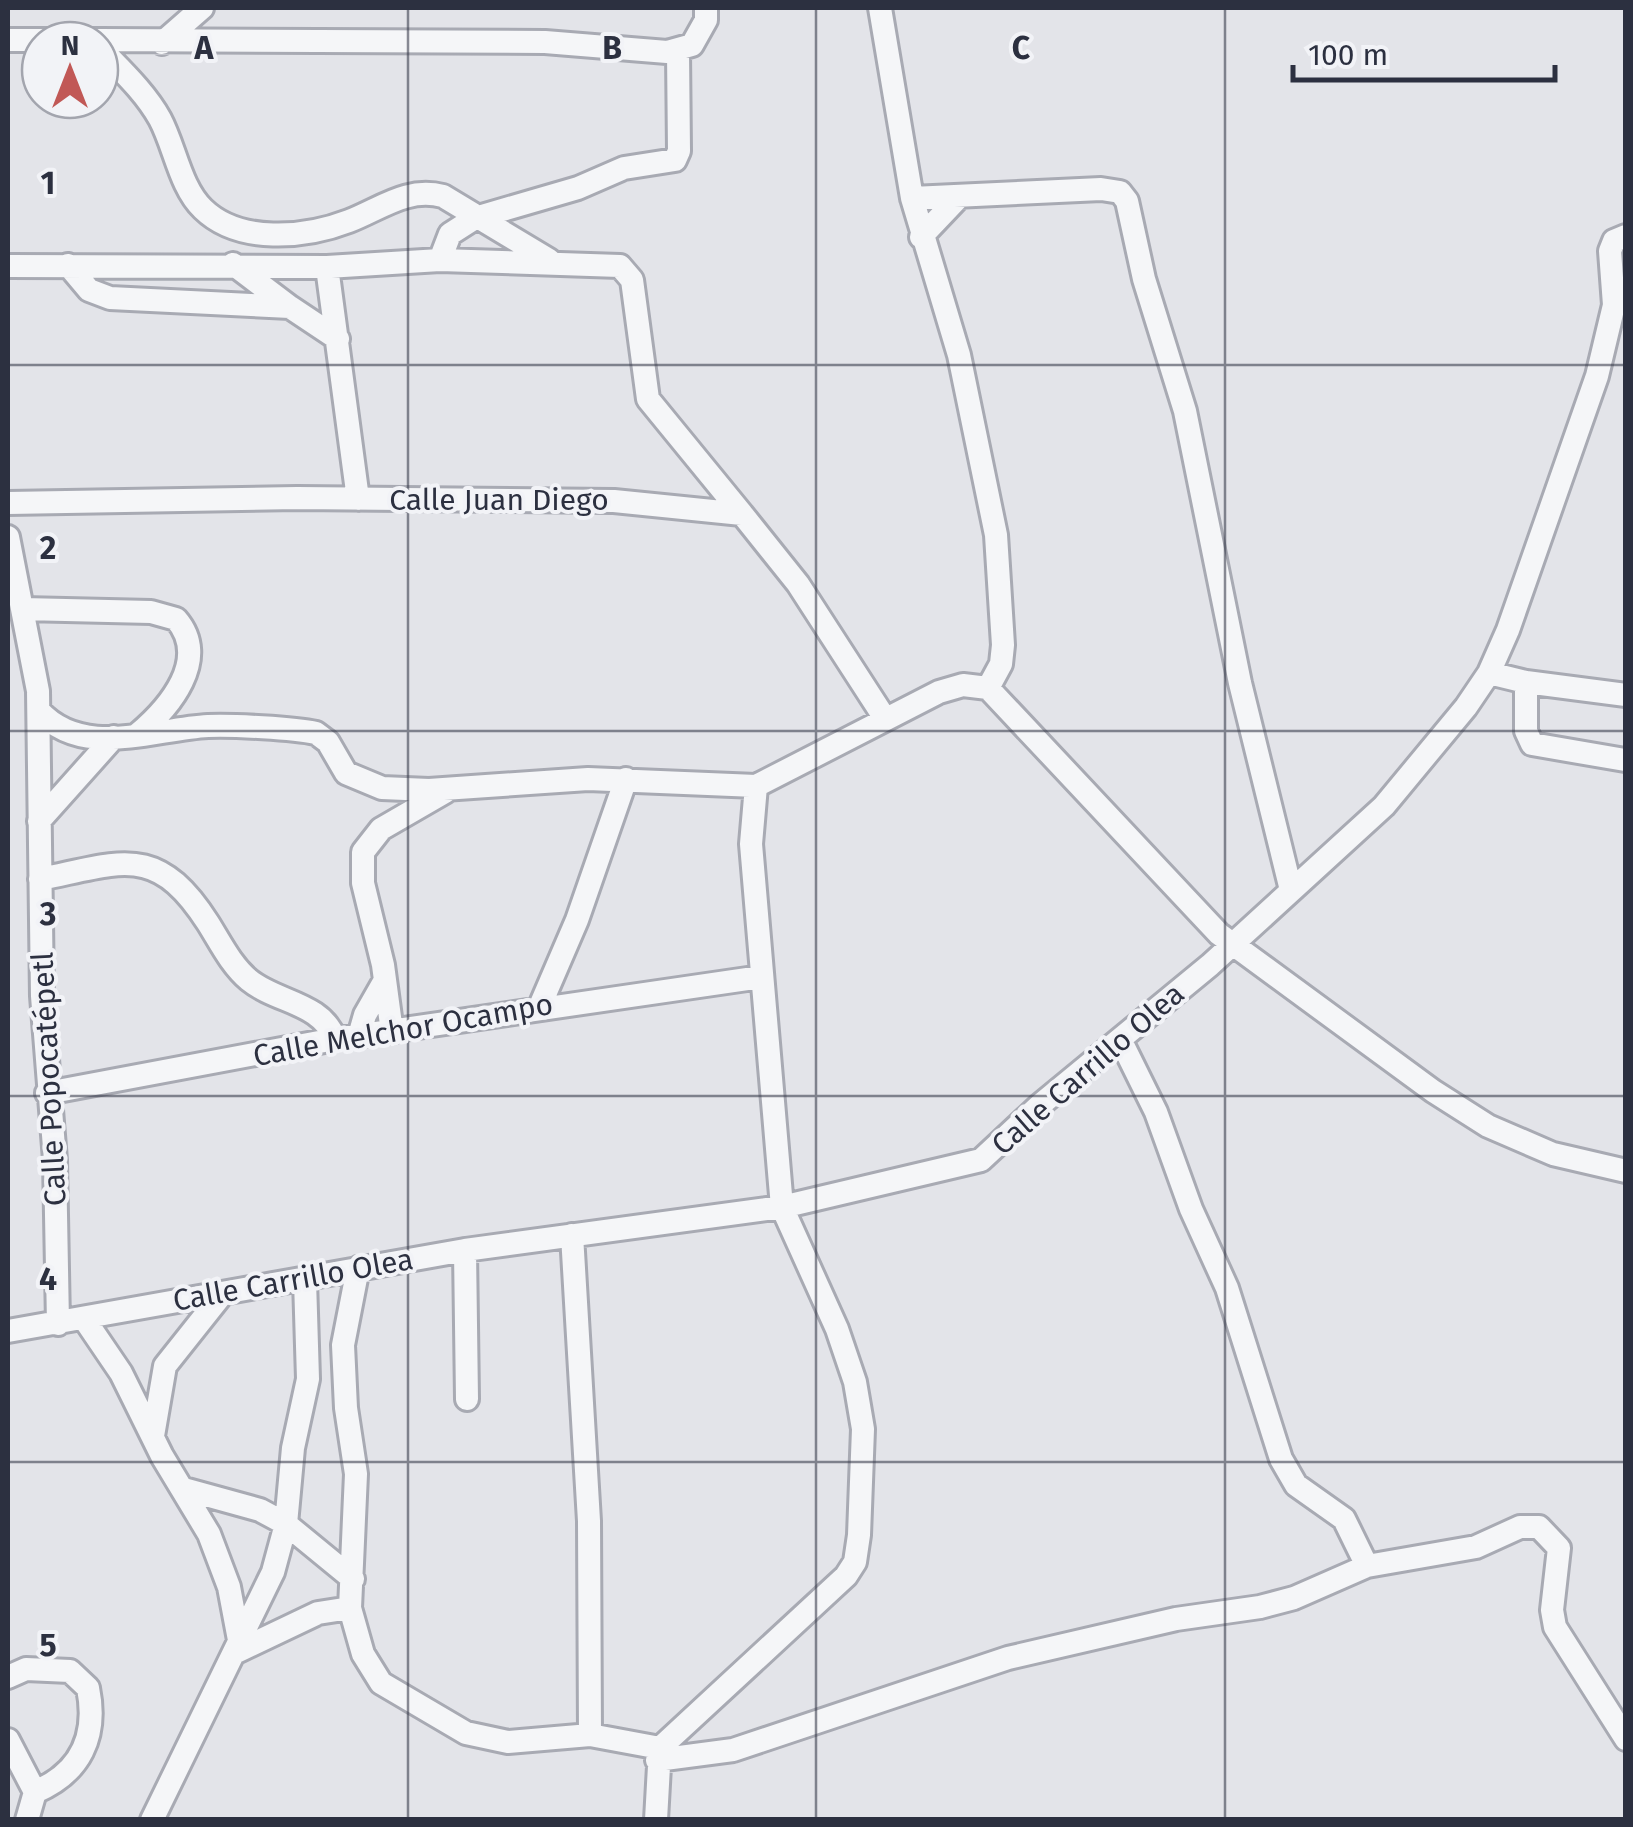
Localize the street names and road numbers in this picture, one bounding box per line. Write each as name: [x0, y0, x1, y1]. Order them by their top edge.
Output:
street label: Calle Juan Diego: [389, 482, 609, 518]
street label: Calle Popocatépetl: [24, 951, 74, 1207]
street label: Calle Carrillo Olea: [984, 976, 1192, 1162]
street label: Calle Melchor Ocampo: [250, 986, 556, 1074]
street label: Calle Carrillo Olea: [170, 1241, 416, 1319]

